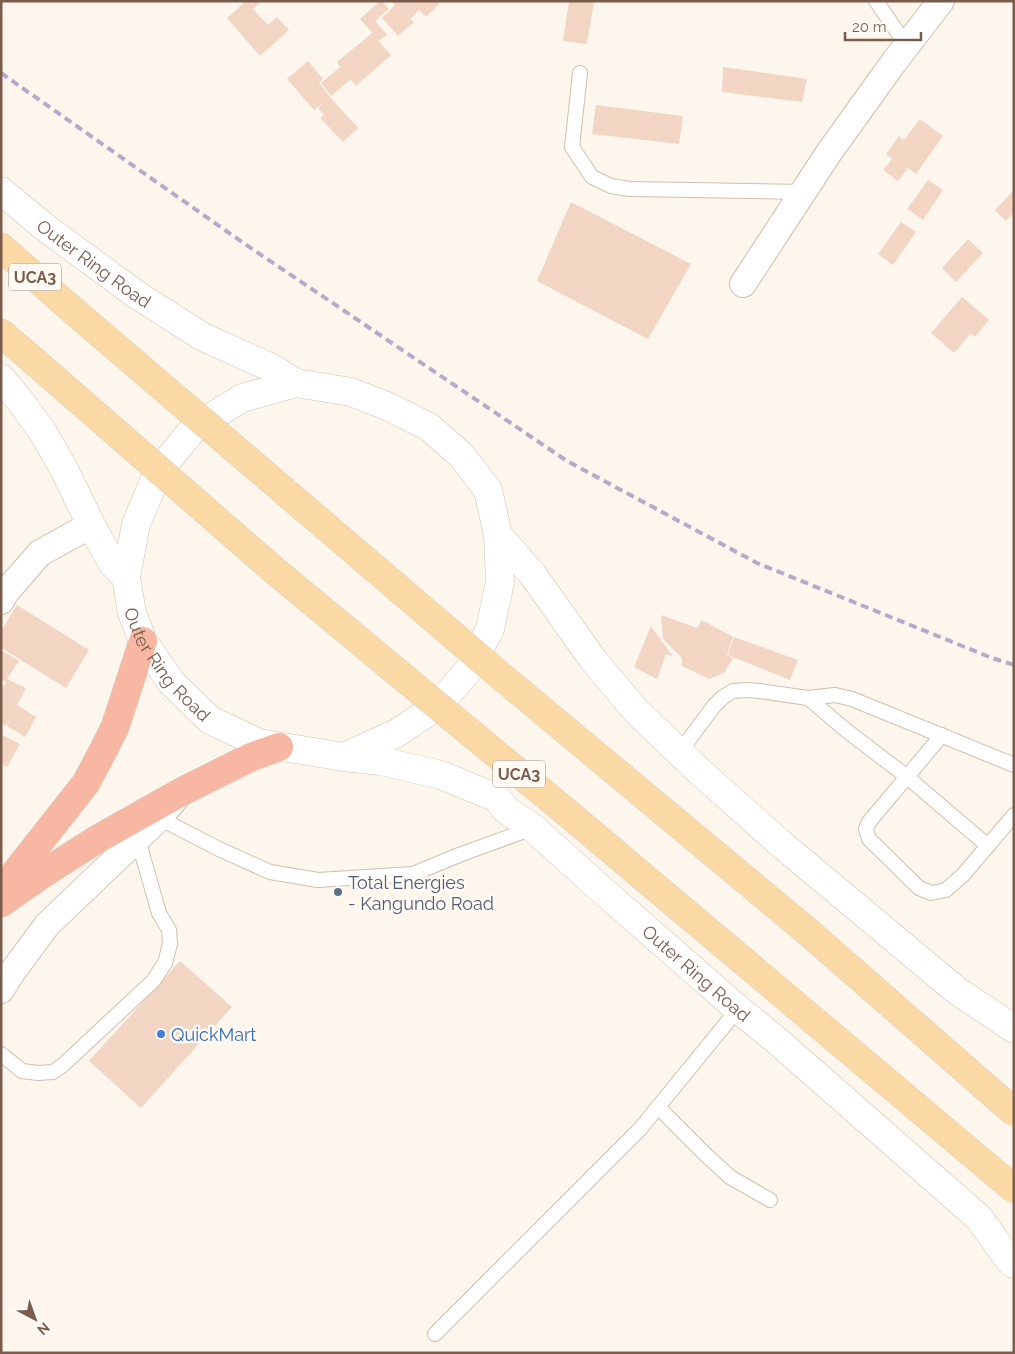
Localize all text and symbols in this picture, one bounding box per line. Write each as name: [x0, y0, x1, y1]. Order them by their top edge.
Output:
scale bar: [845, 10, 921, 42]
text: 20 m: [852, 18, 887, 36]
street label: Outer Ring Road: [33, 215, 155, 312]
road number: UCA3: [9, 264, 61, 290]
street label: Outer Ring Road: [120, 604, 215, 725]
road number: UCA3: [493, 761, 545, 788]
place label: Total Energies - Kangundo Road: [348, 872, 494, 914]
marker: Total Energies - Kangundo Road: [332, 886, 344, 898]
street label: Outer Ring Road: [638, 920, 755, 1025]
place label: QuickMart: [171, 1024, 256, 1045]
marker: QuickMart: [155, 1028, 167, 1040]
north arrow: [10, 1294, 60, 1344]
text: N: [34, 1319, 53, 1338]

